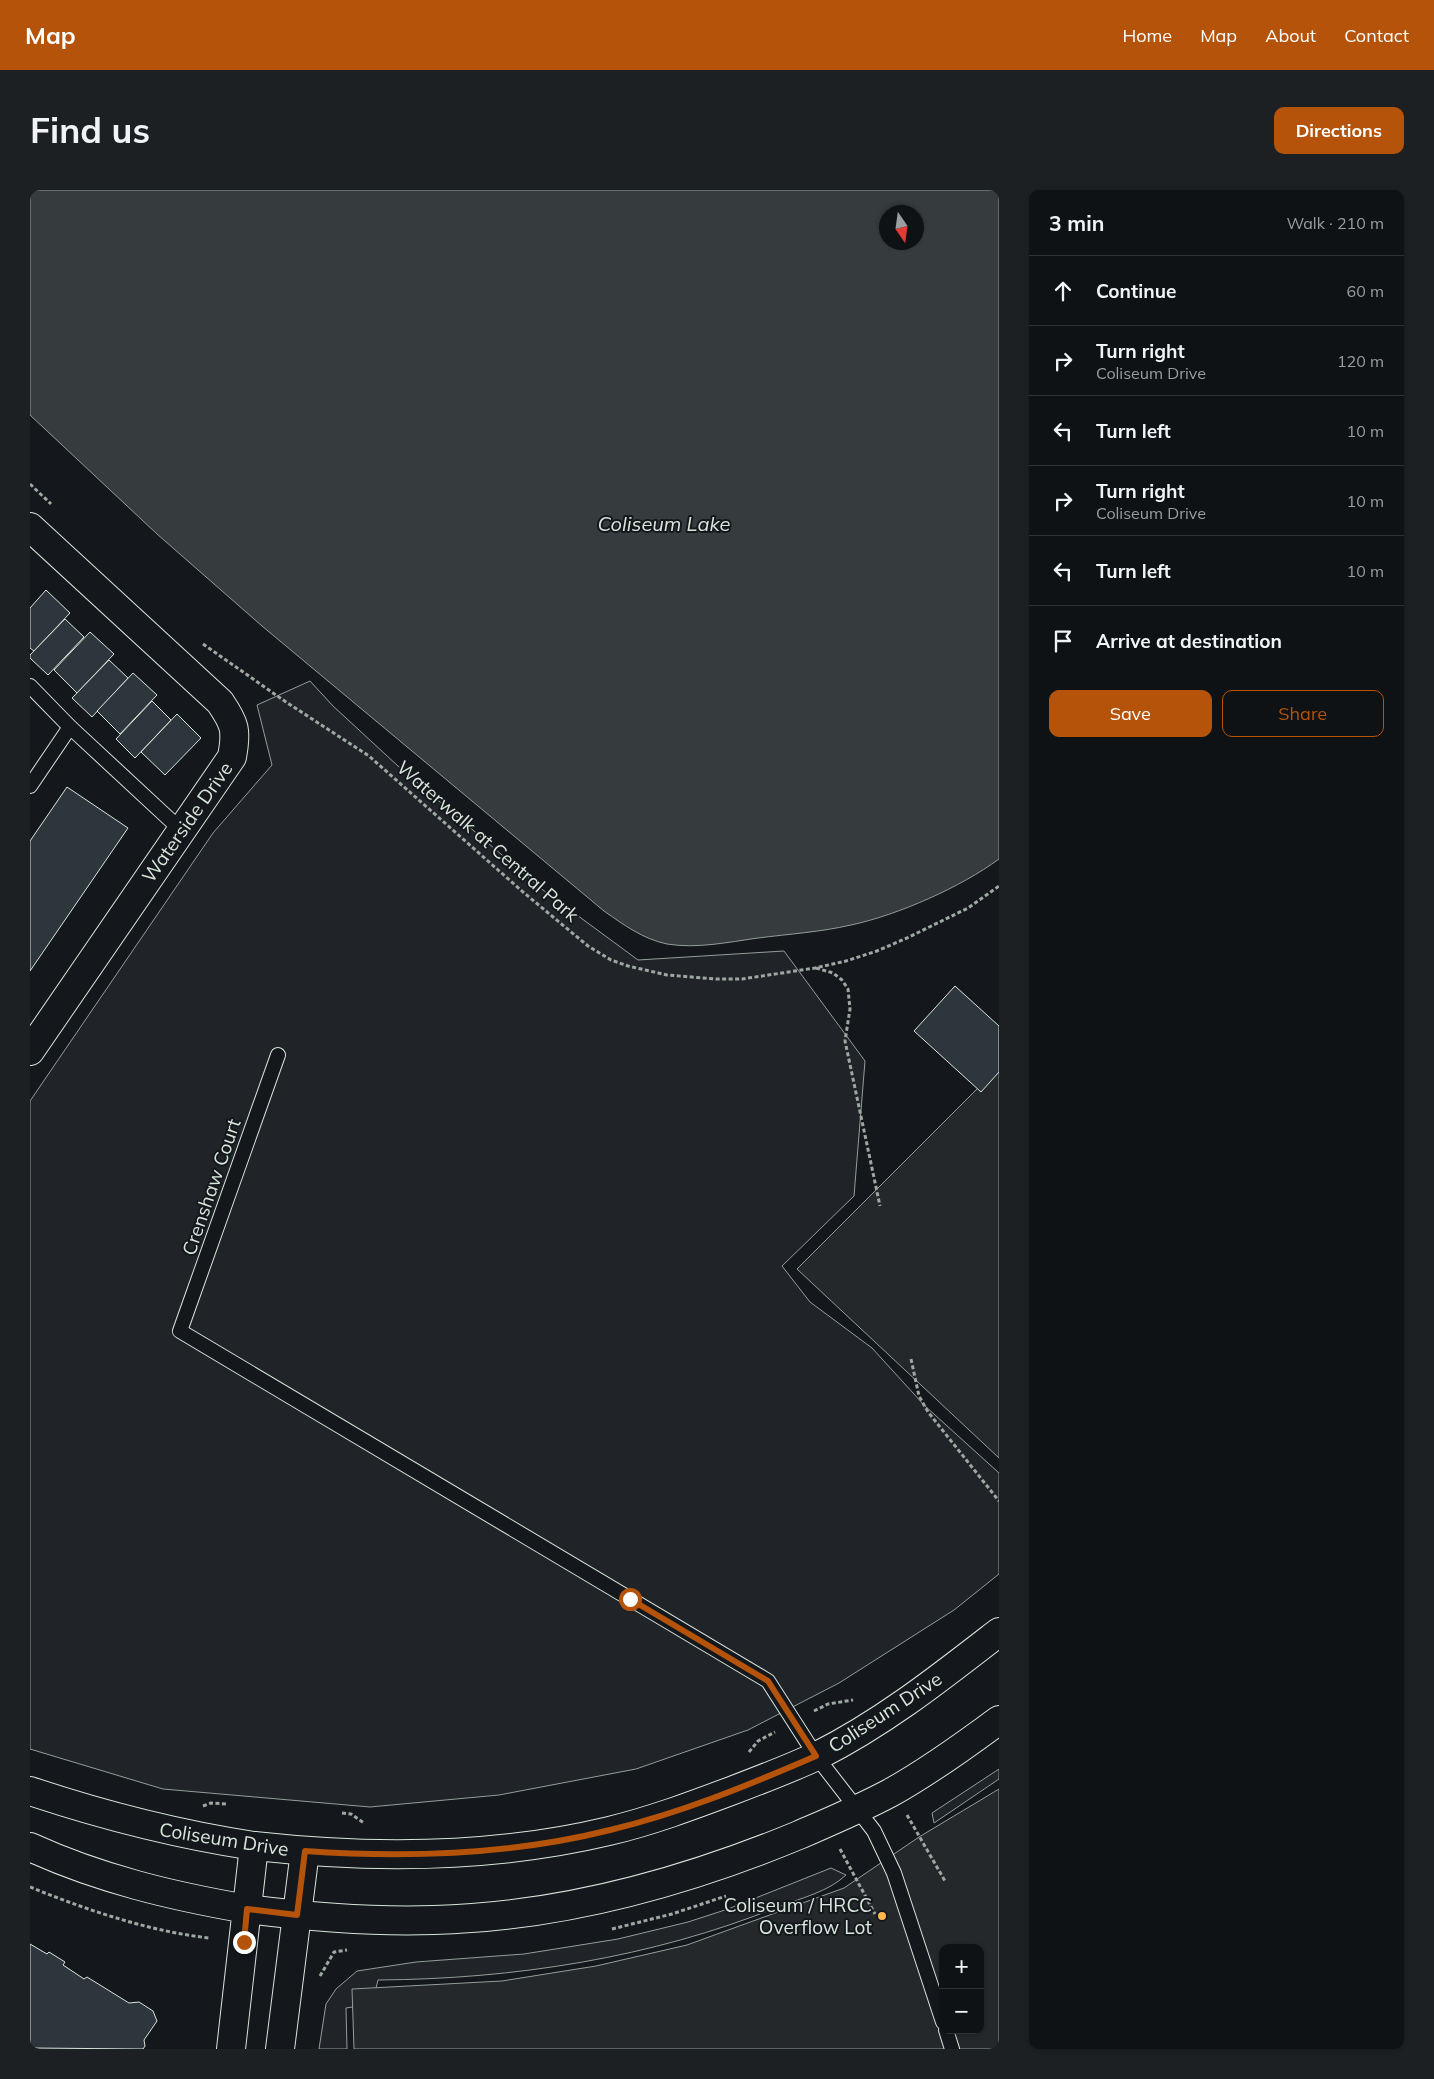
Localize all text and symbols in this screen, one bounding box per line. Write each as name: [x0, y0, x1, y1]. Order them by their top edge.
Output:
text: Map: [25, 20, 76, 50]
text: Home: [1122, 24, 1172, 47]
text: Map: [1200, 24, 1237, 47]
text: About: [1265, 24, 1316, 47]
text: Contact: [1344, 24, 1409, 47]
button: Directions: [1274, 107, 1404, 154]
text: Find us: [30, 108, 150, 152]
north arrow: [879, 205, 924, 250]
text: 3 min: [1049, 210, 1104, 236]
text: Walk · 210 m: [1286, 213, 1384, 233]
icon: ahead: [1049, 277, 1077, 305]
text: Continue: [1096, 279, 1176, 303]
text: 60 m: [1347, 281, 1384, 301]
text: Turn right: [1096, 339, 1185, 363]
icon: right: [1049, 347, 1077, 375]
text: 120 m: [1337, 351, 1384, 371]
text: Coliseum Drive: [1096, 363, 1206, 383]
icon: left: [1049, 417, 1077, 445]
text: Turn left: [1096, 419, 1171, 443]
text: 10 m: [1347, 421, 1384, 441]
text: Turn right: [1096, 479, 1185, 503]
icon: right: [1049, 487, 1077, 515]
text: 10 m: [1347, 491, 1384, 511]
text: Coliseum Drive: [1096, 503, 1206, 523]
water label: Coliseum Lake: [598, 511, 731, 536]
icon: left: [1049, 557, 1077, 585]
text: Turn left: [1096, 559, 1171, 583]
text: 10 m: [1347, 561, 1384, 581]
icon: arrive: [1049, 627, 1077, 655]
text: Arrive at destination: [1096, 629, 1282, 653]
button: Save: [1049, 690, 1212, 737]
button: Share: [1222, 690, 1384, 737]
street label: Waterwalk at Central Park: [392, 755, 584, 927]
street label: Waterside Drive: [137, 757, 237, 887]
street label: Crenshaw Court: [176, 1115, 246, 1258]
route start: [619, 1588, 642, 1611]
street label: Coliseum Drive: [824, 1666, 946, 1758]
street label: Coliseum Drive: [158, 1817, 290, 1861]
place label: Coliseum / HRCC Overflow Lot: [724, 1893, 872, 1939]
marker: Coliseum / HRCC Overflow Lot: [876, 1910, 888, 1922]
route end: [233, 1931, 256, 1954]
map controls: [939, 1944, 984, 2034]
button: +: [939, 1944, 984, 1989]
button: −: [939, 1989, 984, 2034]

